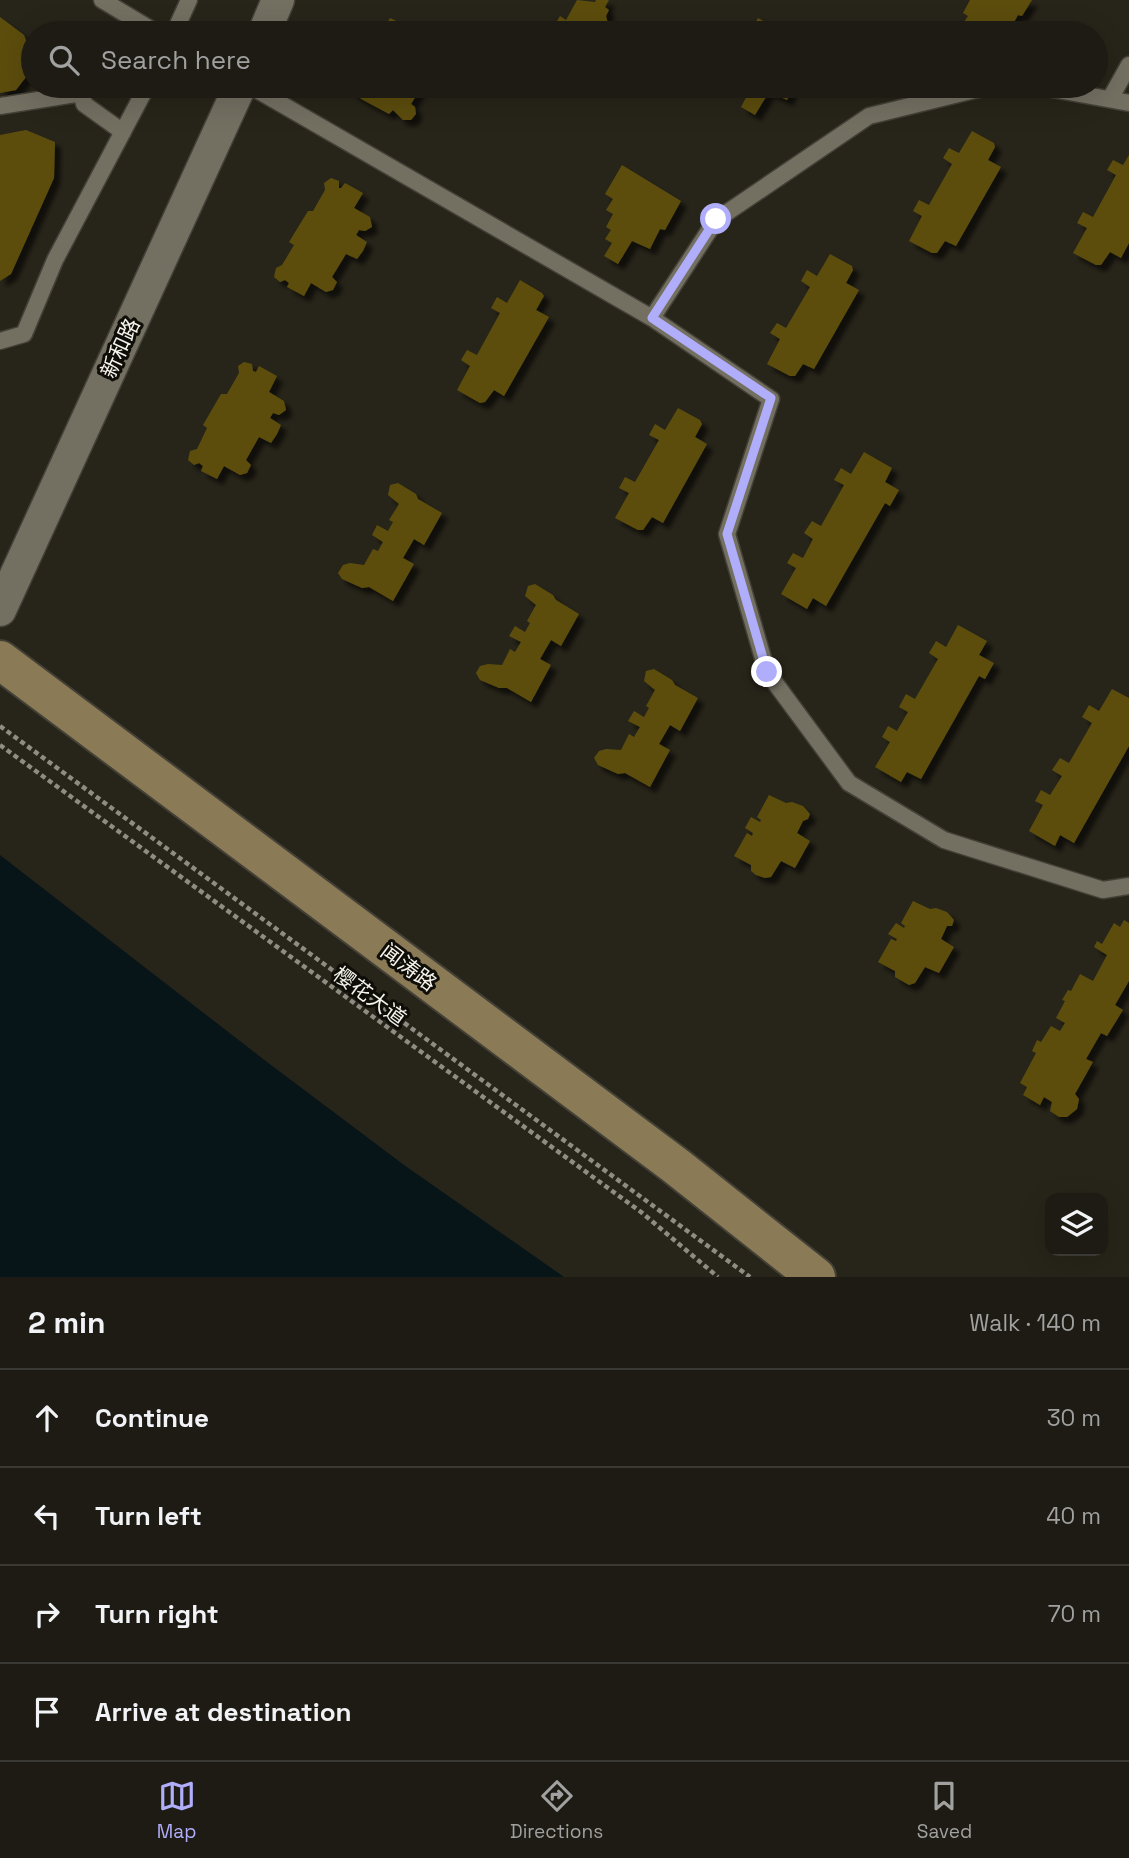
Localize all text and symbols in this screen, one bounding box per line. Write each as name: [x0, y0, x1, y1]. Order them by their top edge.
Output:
search box: [21, 21, 1108, 98]
icon: search: [45, 41, 83, 79]
text: Search here: [101, 43, 251, 77]
route start: [700, 203, 731, 234]
street label: 新和路: [94, 314, 146, 382]
route end: [751, 656, 782, 687]
street label: 闻涛路: [376, 937, 442, 997]
street label: 樱花大道: [328, 960, 412, 1032]
map controls: [1045, 1193, 1108, 1256]
button: layers: [1045, 1193, 1108, 1256]
text: 2 min: [28, 1303, 106, 1342]
text: Walk · 140 m: [969, 1308, 1101, 1338]
icon: ahead: [28, 1399, 66, 1437]
text: Continue: [95, 1401, 209, 1435]
text: 30 m: [1047, 1403, 1101, 1433]
icon: left: [28, 1497, 66, 1535]
text: Turn left: [95, 1499, 202, 1533]
text: 40 m: [1046, 1501, 1101, 1531]
icon: right: [28, 1595, 66, 1633]
text: Turn right: [95, 1597, 219, 1631]
text: 70 m: [1048, 1599, 1101, 1629]
icon: arrive: [28, 1693, 66, 1731]
text: Arrive at destination: [95, 1695, 352, 1729]
tab: Map: [157, 1777, 196, 1844]
tab: Directions: [510, 1777, 603, 1844]
tab: Saved: [917, 1777, 972, 1844]

